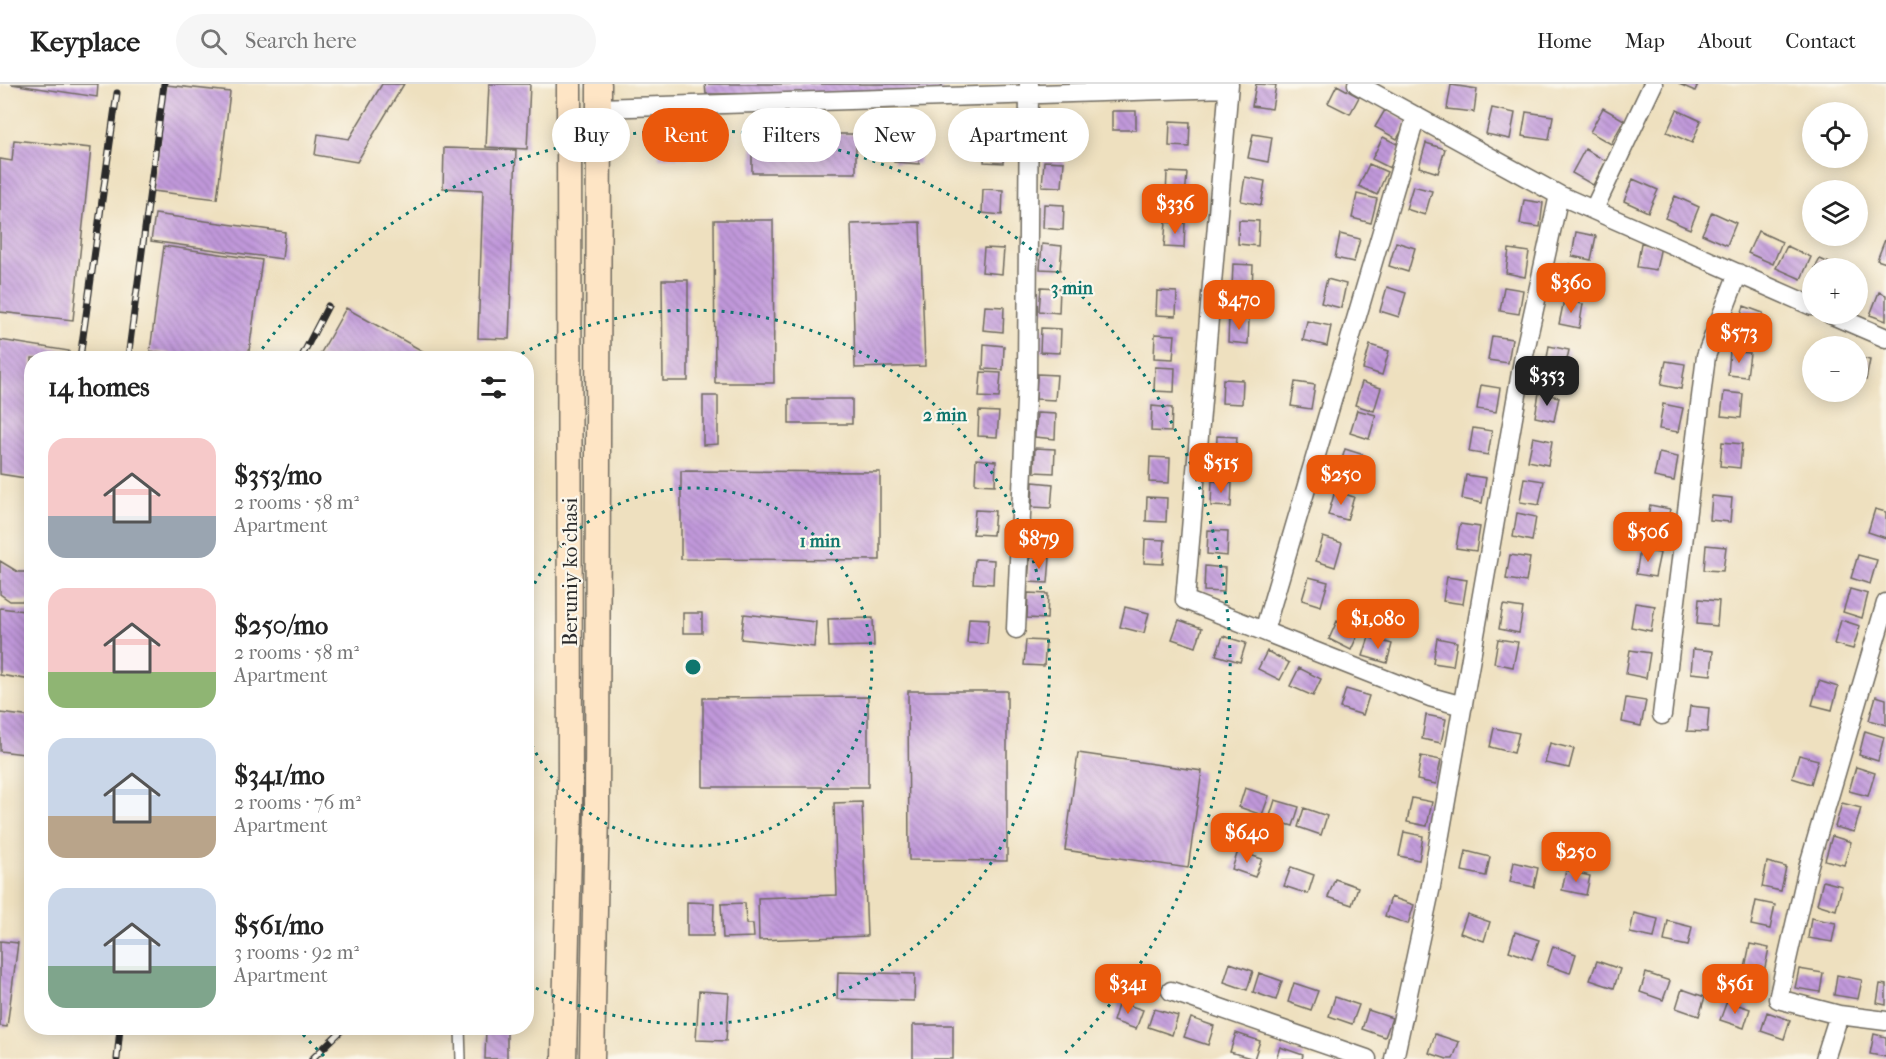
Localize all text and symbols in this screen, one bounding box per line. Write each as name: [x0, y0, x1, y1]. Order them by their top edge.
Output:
search box: [176, 14, 596, 68]
text: Keyplace: [30, 25, 140, 58]
icon: search: [197, 25, 230, 58]
text: Search here: [245, 28, 357, 54]
text: Home: [1537, 29, 1592, 53]
text: Map: [1625, 29, 1665, 53]
text: About: [1698, 29, 1752, 53]
text: Contact: [1785, 29, 1856, 53]
map controls: [1802, 102, 1868, 402]
button: locate: [1802, 102, 1868, 168]
chip: Buy: [552, 108, 630, 162]
chip: Rent: [642, 108, 729, 162]
chip: Filters: [741, 108, 841, 162]
chip: New: [853, 108, 936, 162]
chip: Apartment: [948, 108, 1089, 162]
button: layers: [1802, 180, 1868, 246]
pin: $336: [1139, 184, 1211, 235]
text: $336: [1156, 192, 1194, 215]
button: +: [1802, 258, 1868, 324]
pin: $360: [1535, 263, 1607, 314]
text: $360: [1550, 271, 1592, 294]
text: 3 min: [1051, 278, 1094, 299]
pin: $470: [1203, 280, 1275, 331]
text: $470: [1218, 288, 1260, 311]
pin: $573: [1703, 313, 1775, 364]
text: $573: [1720, 321, 1758, 344]
button: −: [1802, 336, 1868, 402]
pin: $353: [1511, 356, 1583, 407]
text: $353: [1529, 364, 1565, 387]
icon: filters: [477, 371, 510, 404]
text: 14 homes: [48, 372, 150, 403]
text: 2 min: [923, 405, 967, 426]
pin: $515: [1185, 443, 1257, 494]
text: $515: [1203, 451, 1239, 474]
pin: $250: [1305, 455, 1377, 506]
text: $353/mo: [234, 460, 322, 491]
icon: home: [96, 462, 168, 534]
text: $250: [1321, 463, 1361, 486]
text: 2 rooms · 58 m²: [234, 491, 359, 514]
street label: Beruniy ko'chasi: [558, 498, 582, 646]
pin: $506: [1612, 512, 1684, 563]
text: Apartment: [234, 514, 328, 537]
pin: $879: [1003, 519, 1075, 570]
text: $506: [1627, 520, 1669, 543]
text: $879: [1018, 527, 1060, 550]
text: 1 min: [799, 531, 841, 552]
pin: $1,080: [1329, 599, 1427, 650]
text: $1,080: [1351, 607, 1405, 630]
text: $250/mo: [234, 610, 328, 641]
icon: home: [96, 612, 168, 684]
text: 2 rooms · 58 m²: [234, 641, 359, 664]
centre of rings: [683, 657, 703, 677]
text: Apartment: [234, 664, 328, 687]
text: $341/mo: [234, 760, 325, 791]
icon: home: [96, 762, 168, 834]
text: 2 rooms · 76 m²: [234, 791, 361, 814]
pin: $640: [1211, 813, 1283, 864]
text: Apartment: [234, 814, 328, 837]
text: $640: [1225, 821, 1269, 844]
pin: $250: [1540, 832, 1612, 883]
text: $250: [1556, 840, 1596, 863]
text: $561/mo: [234, 910, 324, 941]
icon: home: [96, 912, 168, 984]
text: 3 rooms · 92 m²: [234, 941, 359, 964]
text: Apartment: [234, 964, 328, 987]
pin: $341: [1092, 964, 1164, 1015]
pin: $561: [1699, 964, 1771, 1015]
text: $341: [1109, 972, 1147, 995]
text: $561: [1716, 972, 1754, 995]

